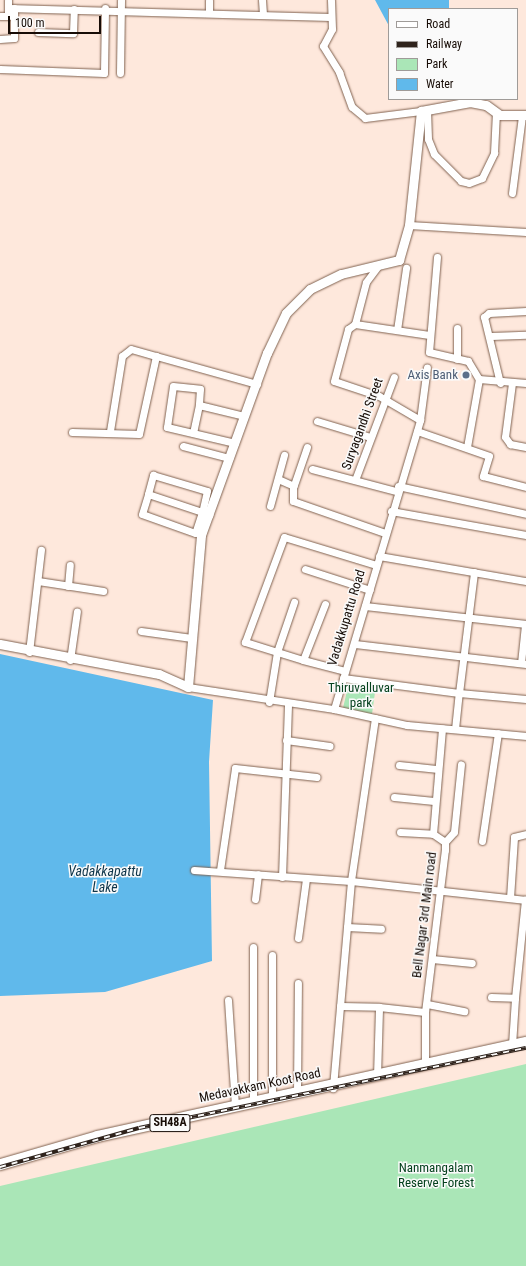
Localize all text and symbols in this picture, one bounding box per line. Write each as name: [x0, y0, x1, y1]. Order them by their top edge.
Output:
scale bar: [10, 8, 103, 34]
legend: [388, 8, 518, 100]
text: 100 m: [15, 16, 45, 30]
text: Road: [426, 17, 450, 31]
text: Railway: [426, 37, 462, 51]
text: Park: [426, 57, 447, 71]
text: Water: [426, 77, 454, 91]
place label: Axis Bank: [407, 367, 458, 383]
marker: Axis Bank: [461, 370, 471, 380]
street label: Suryagandhi Street: [339, 376, 387, 472]
street label: Vadakkupattu Road: [325, 568, 369, 668]
park label: Thiruvalluvar park: [328, 681, 394, 712]
street label: Bell Nagar 3rd Main road: [410, 851, 440, 979]
water label: Vadakkapattu Lake: [68, 863, 142, 896]
street label: Medavakkam Koot Road: [198, 1066, 322, 1106]
road number: SH48A: [149, 1113, 191, 1133]
park label: Nanmangalam Reserve Forest: [398, 1161, 474, 1192]

